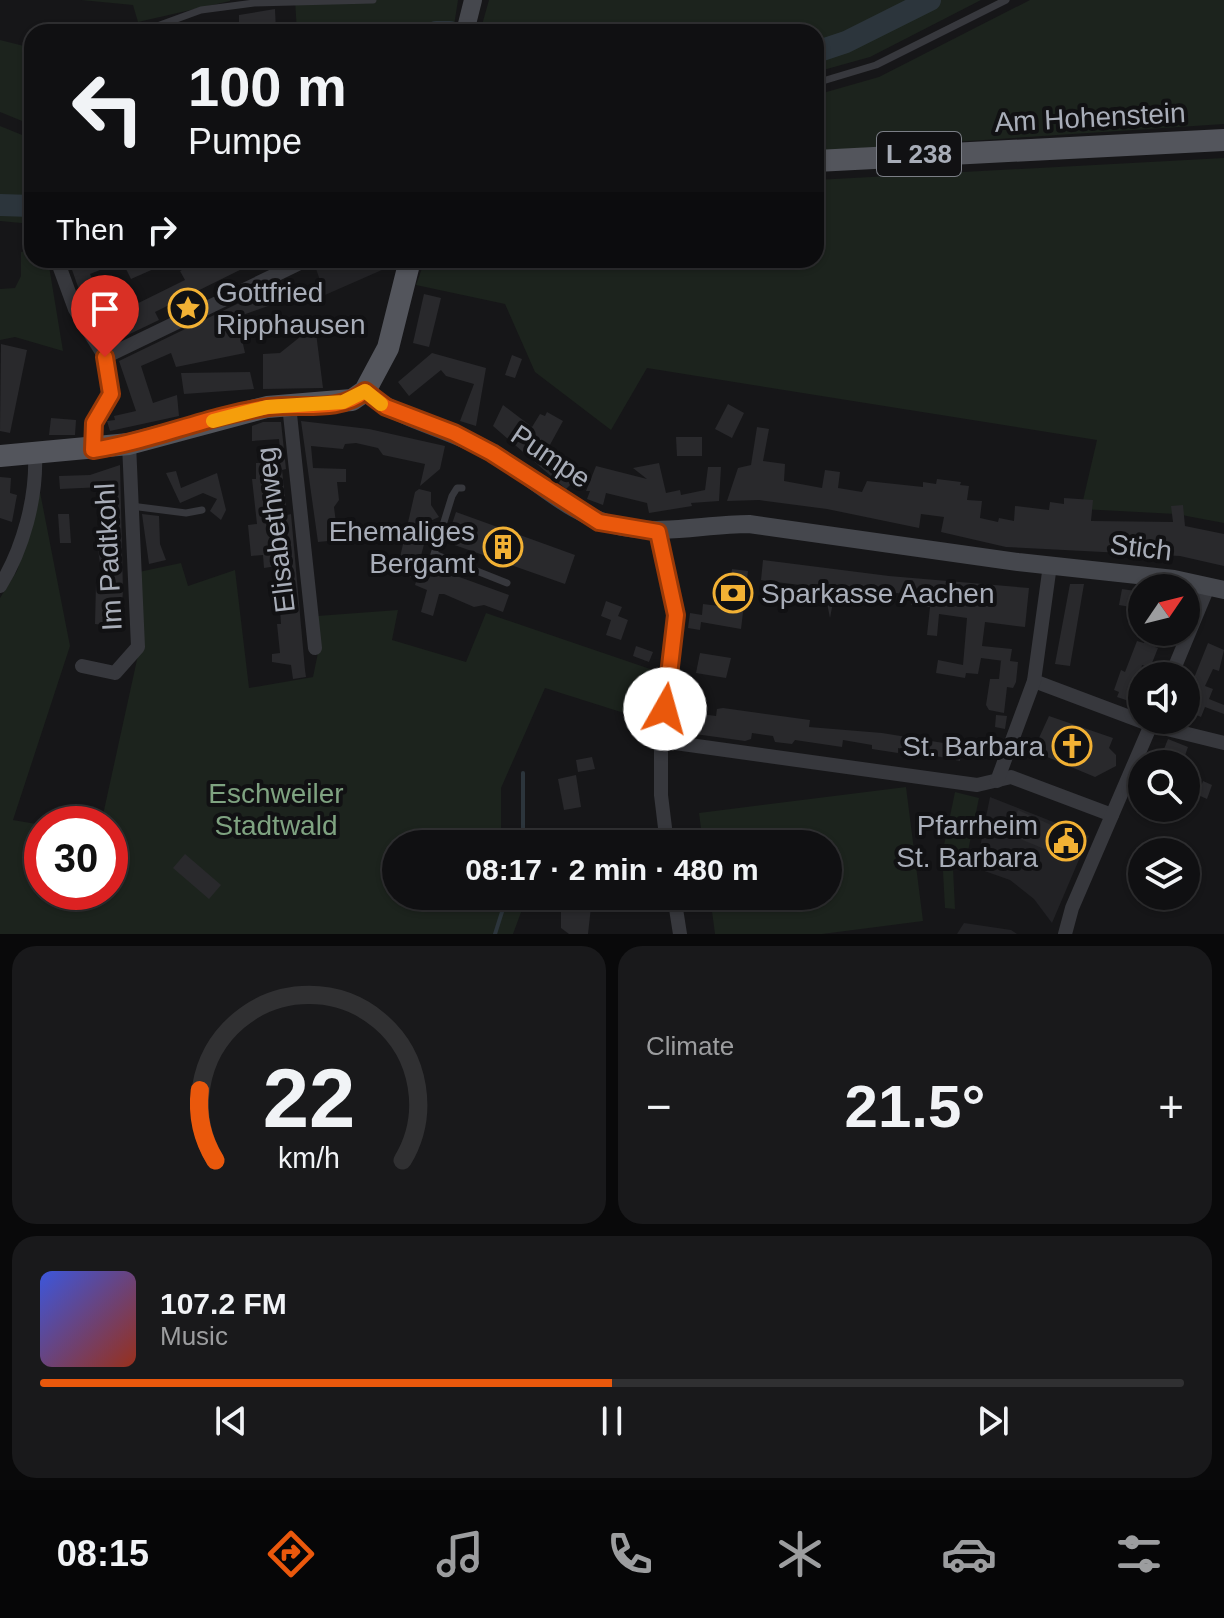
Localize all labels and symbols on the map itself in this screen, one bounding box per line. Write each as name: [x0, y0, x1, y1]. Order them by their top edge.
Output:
street label: Am Hohenstein: [994, 97, 1186, 138]
road number: L 238: [877, 132, 961, 176]
pin: [71, 275, 139, 357]
place label: Gottfried Ripphausen: [216, 277, 365, 340]
place icon: Gottfried Ripphausen: [167, 287, 209, 329]
street label: Pumpe: [505, 419, 596, 494]
street label: Elisabethweg: [250, 445, 301, 614]
street label: Im Padtkohl: [89, 482, 128, 632]
place label: Ehemaliges Bergamt: [329, 516, 475, 579]
building icon: Ehemaliges Bergamt: [482, 526, 524, 568]
street label: Stich: [1108, 528, 1174, 567]
bank icon: Sparkasse Aachen: [712, 572, 754, 614]
north arrow: [1128, 574, 1200, 646]
place label: Sparkasse Aachen: [761, 578, 995, 609]
position arrow: [623, 667, 707, 751]
church icon: St. Barbara: [1051, 725, 1093, 767]
place label: St. Barbara: [902, 731, 1044, 762]
park label: Eschweiler Stadtwald: [208, 778, 344, 841]
speed limit sign: 30: [24, 806, 128, 910]
place label: Pfarrheim St. Barbara: [896, 810, 1038, 873]
public building icon: Pfarrheim St. Barbara: [1045, 820, 1087, 862]

